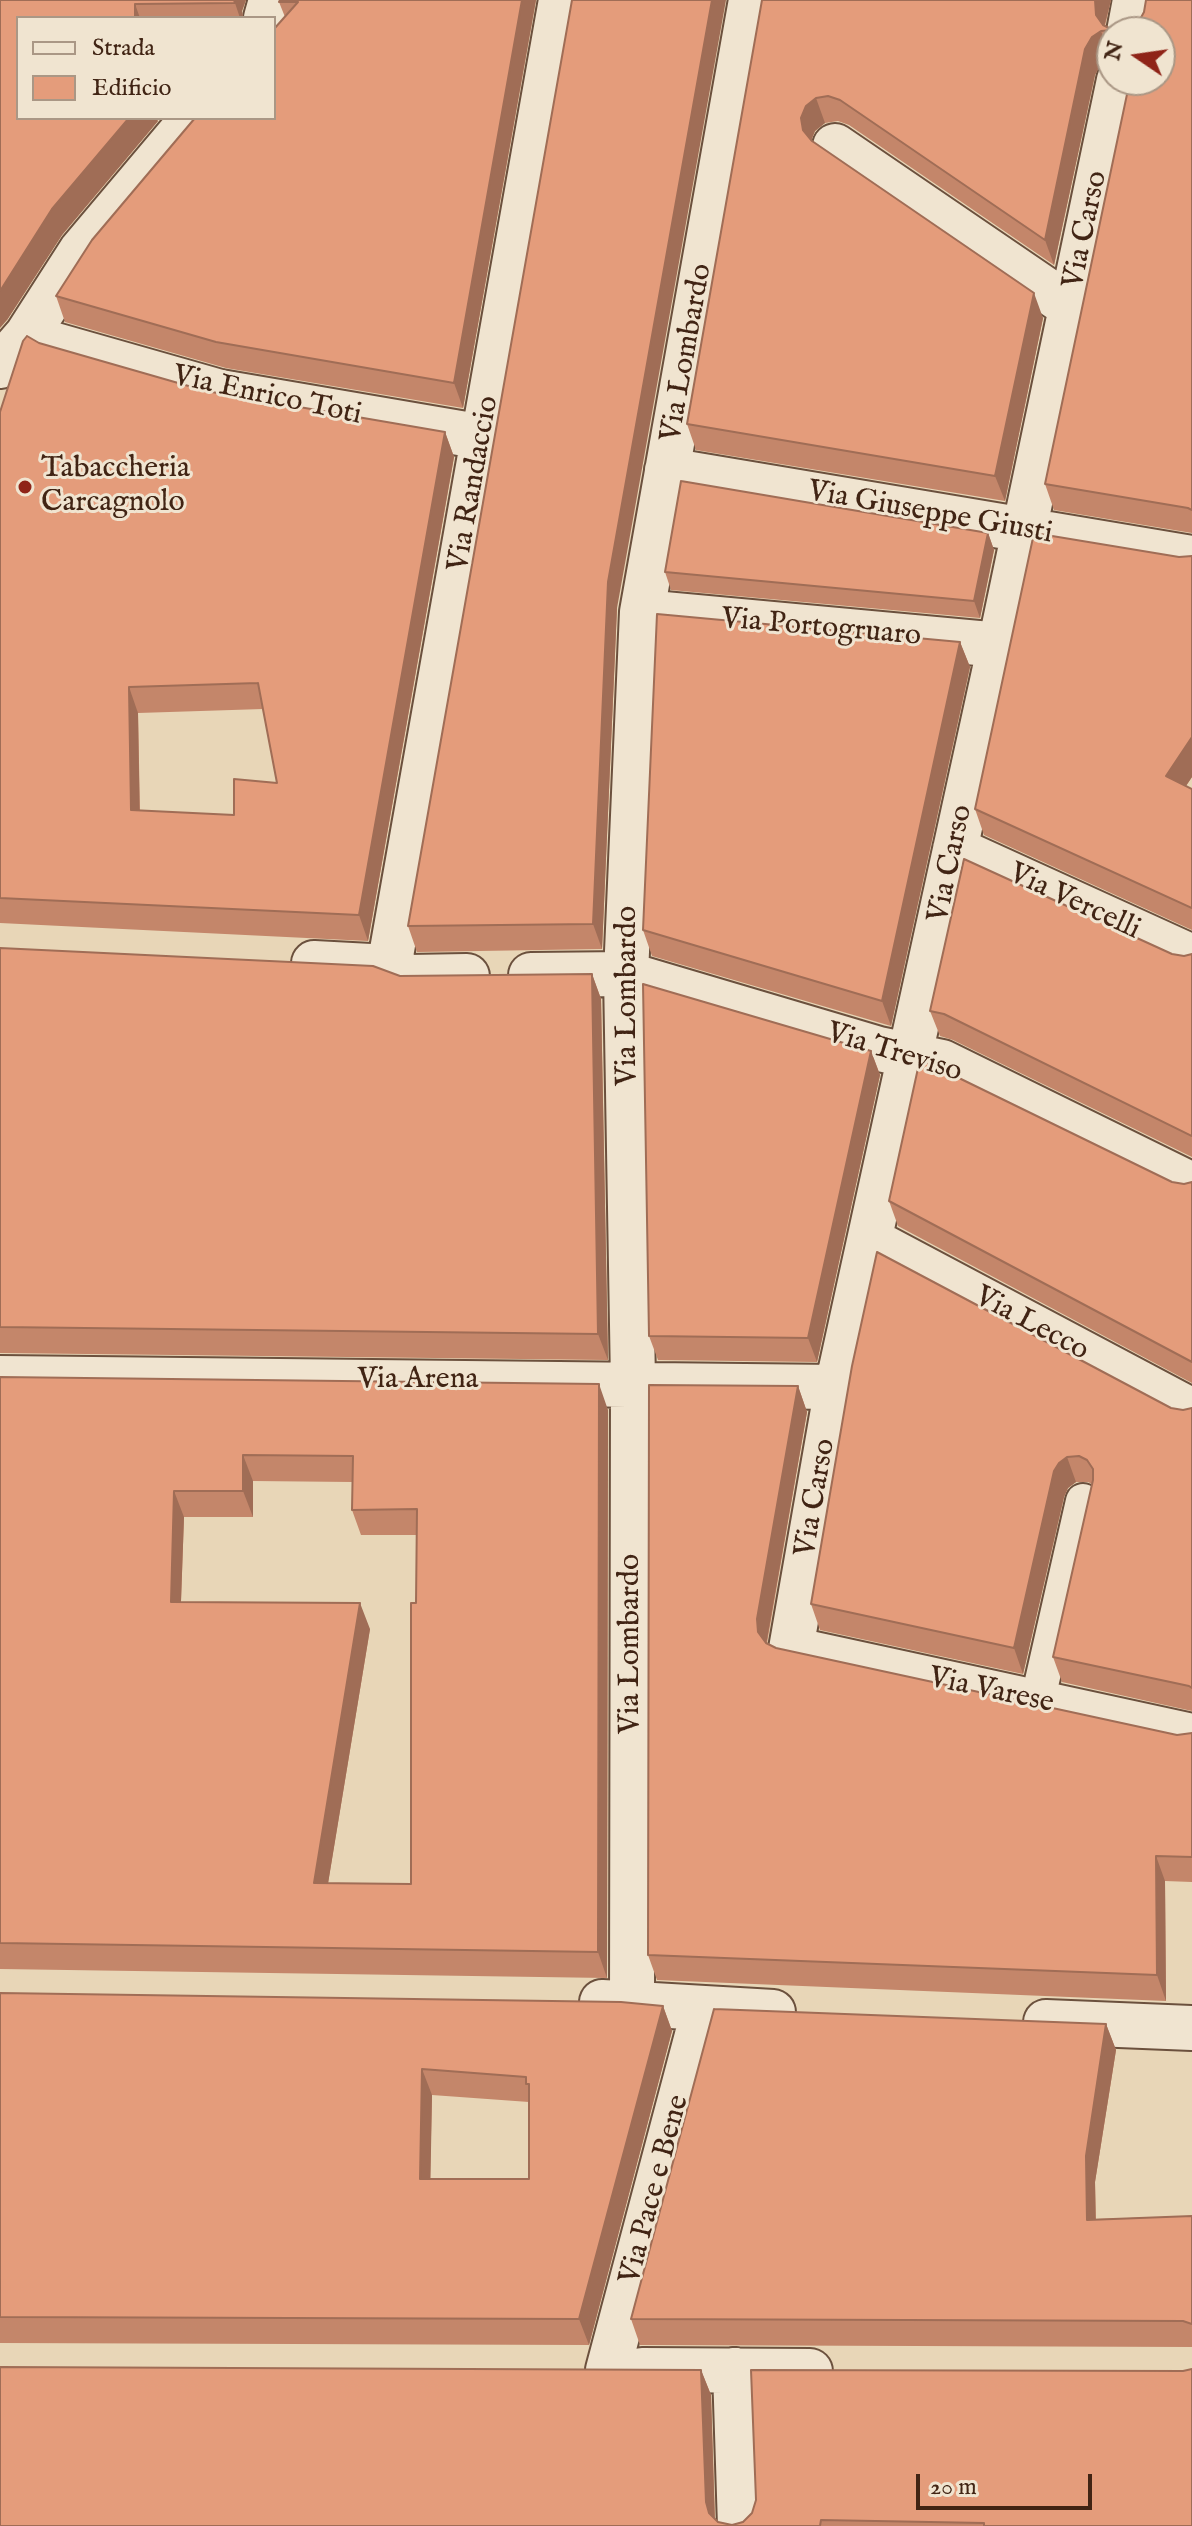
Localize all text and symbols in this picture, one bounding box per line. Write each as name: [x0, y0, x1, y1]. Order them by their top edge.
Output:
legend: [16, 16, 276, 120]
north arrow: [1096, 16, 1176, 96]
text: Strada: [92, 33, 155, 64]
text: N: [1099, 39, 1130, 63]
text: Edificio: [92, 73, 171, 104]
street label: Via Carso: [1057, 168, 1117, 292]
street label: Via Lombardo: [655, 261, 721, 445]
street label: Via Enrico Toti: [169, 359, 365, 435]
street label: Via Randaccio: [442, 393, 508, 575]
place label: Tabaccheria Carcagnolo: [41, 452, 190, 522]
street label: Via Giuseppe Giusti: [805, 475, 1055, 553]
marker: Tabaccheria Carcagnolo: [16, 478, 34, 496]
street label: Via Portogruaro: [720, 602, 922, 656]
street label: Via Carso: [922, 802, 982, 926]
street label: Via Vercelli: [1002, 857, 1146, 949]
street label: Via Lombardo: [611, 906, 647, 1086]
street label: Via Treviso: [822, 1016, 966, 1092]
street label: Via Lecco: [968, 1280, 1094, 1370]
street label: Via Arena: [357, 1363, 479, 1399]
street label: Via Carso: [789, 1436, 845, 1560]
street label: Via Lombardo: [614, 1554, 650, 1734]
street label: Via Varese: [925, 1661, 1057, 1723]
street label: Via Pace e Bene: [613, 2092, 699, 2288]
scale bar: [920, 2458, 1096, 2508]
text: 20 m: [930, 2472, 977, 2503]

